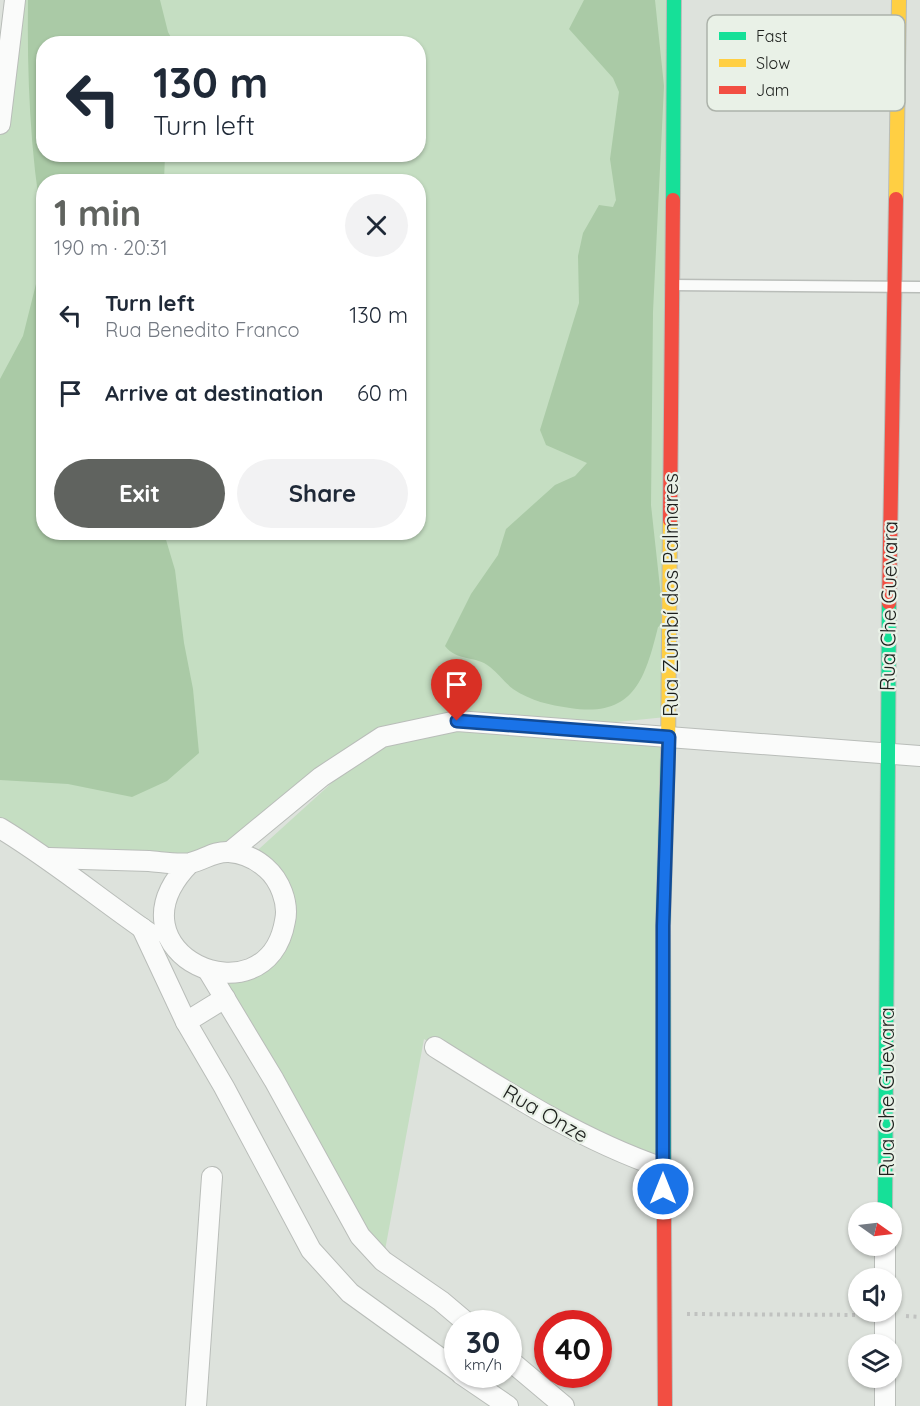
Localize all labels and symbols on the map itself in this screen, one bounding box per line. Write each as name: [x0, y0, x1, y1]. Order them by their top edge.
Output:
legend: [707, 15, 905, 111]
text: Fast: [756, 26, 787, 46]
text: Slow: [756, 53, 790, 73]
text: Jam: [756, 80, 789, 100]
street label: Rua Zumbí dos Palmares: [657, 473, 683, 717]
street label: Rua Che Guevara: [874, 521, 902, 691]
pin: [431, 659, 482, 721]
street label: Rua Che Guevara: [873, 1007, 899, 1177]
street label: Rua Onze: [499, 1078, 593, 1148]
position arrow: [631, 1157, 695, 1221]
north arrow: [848, 1202, 902, 1256]
speed limit sign: 40: [534, 1310, 612, 1388]

